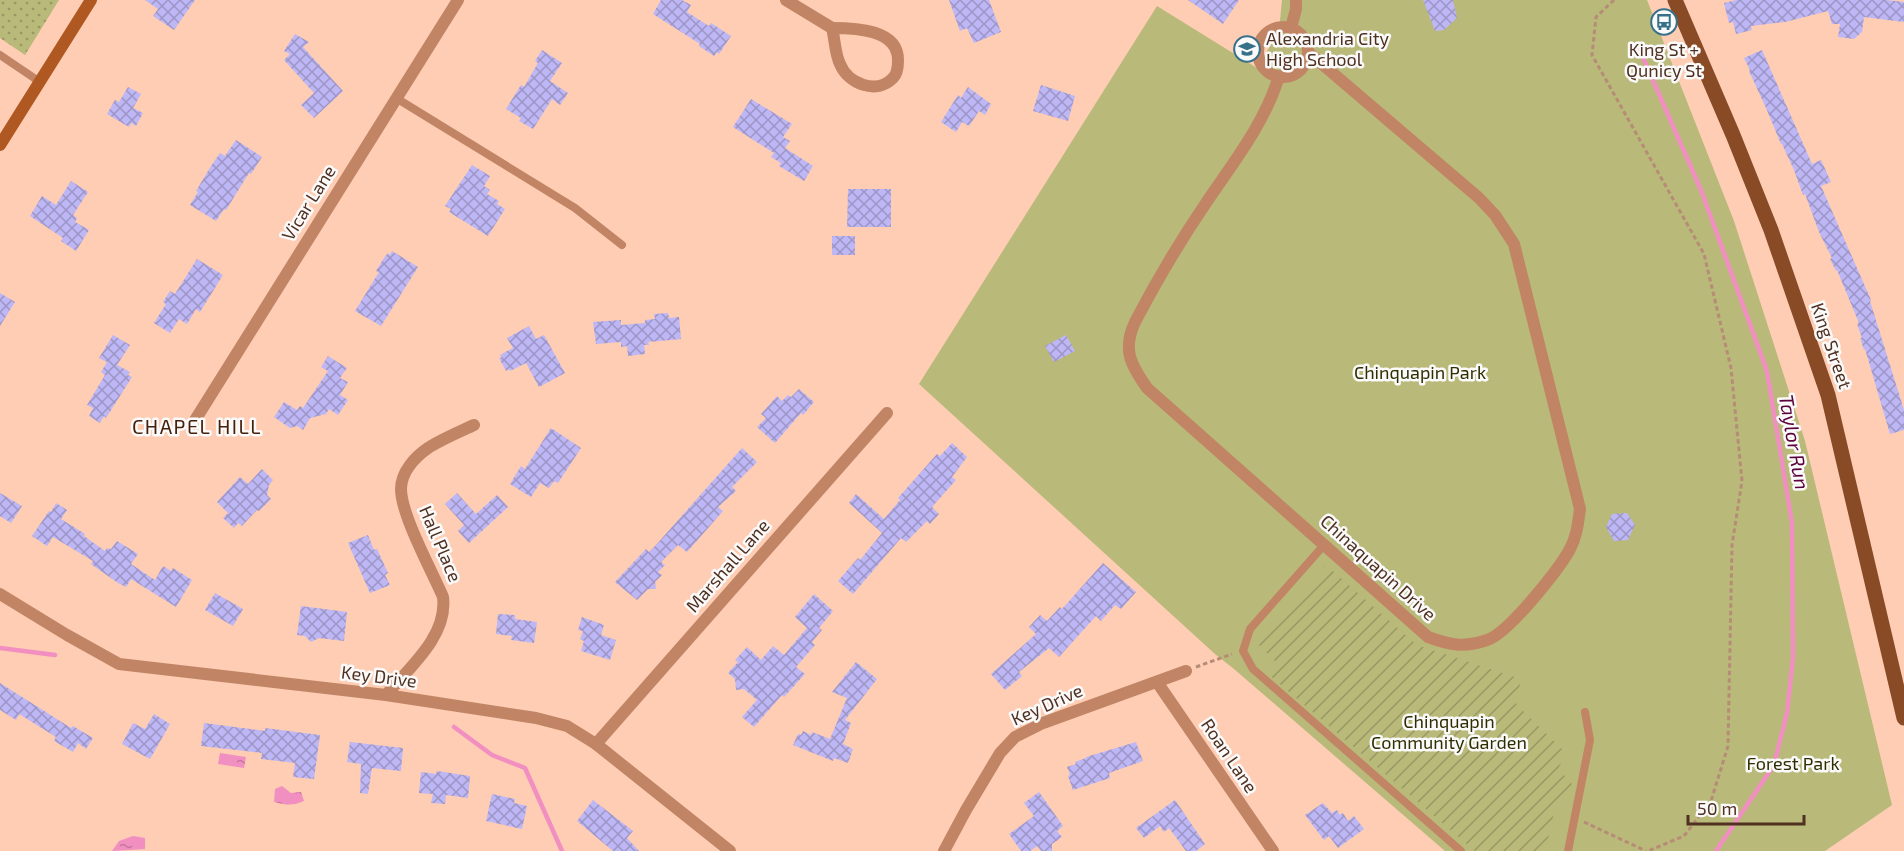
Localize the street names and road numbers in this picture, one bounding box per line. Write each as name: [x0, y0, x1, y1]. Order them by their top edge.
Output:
street label: Vicar Lane: [277, 161, 340, 244]
street label: King Street: [1807, 300, 1857, 392]
street label: Hall Place: [415, 502, 467, 585]
street label: Chinaquapin Drive: [1316, 510, 1441, 625]
street label: Marshall Lane: [681, 514, 774, 616]
street label: Key Drive: [340, 660, 418, 692]
street label: Key Drive: [1007, 679, 1086, 730]
street label: Roan Lane: [1197, 714, 1263, 797]

